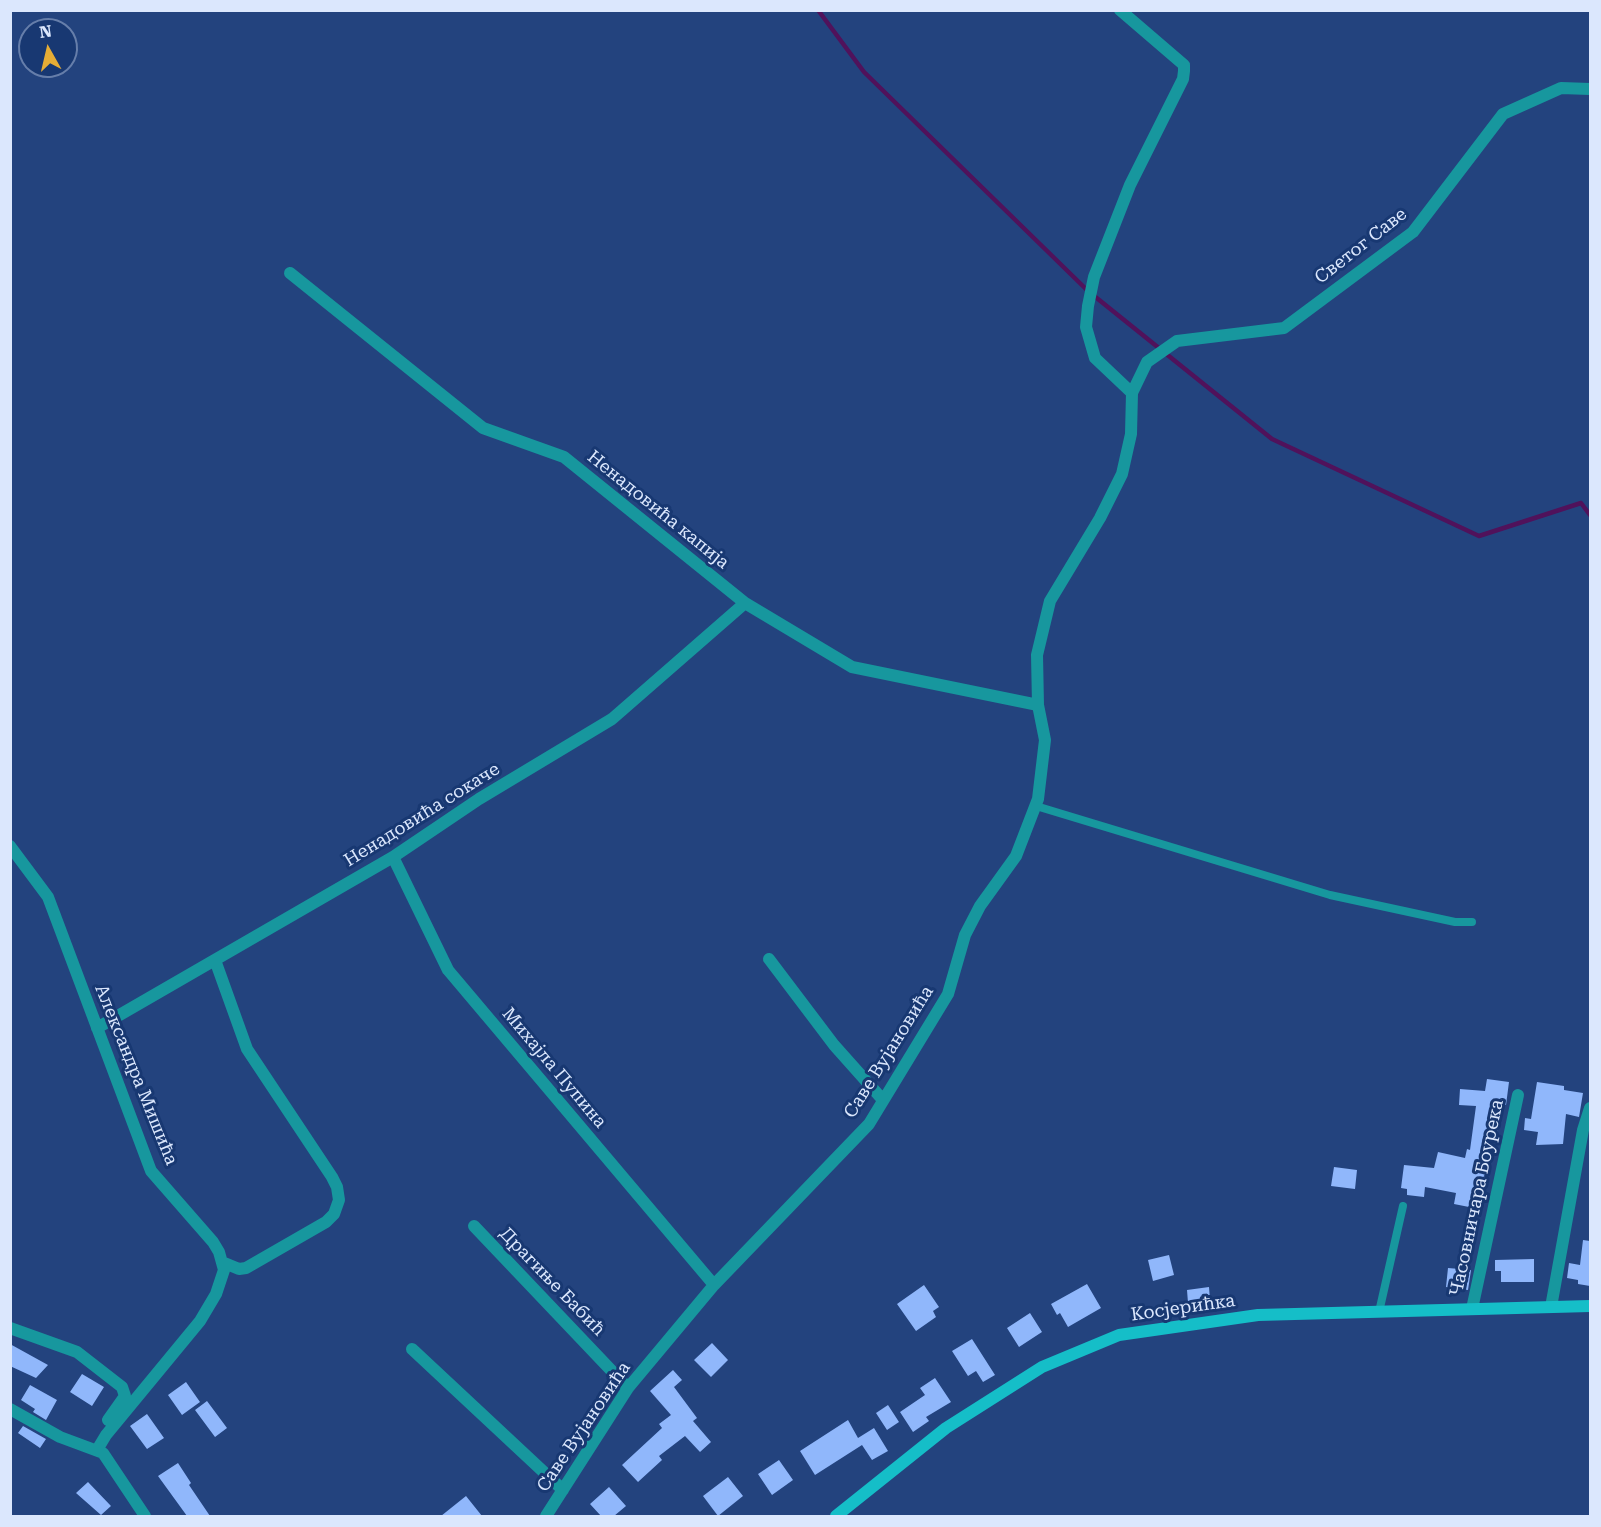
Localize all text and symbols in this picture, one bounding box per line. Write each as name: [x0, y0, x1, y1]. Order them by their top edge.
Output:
north arrow: [18, 18, 78, 78]
text: N: [38, 21, 53, 42]
street label: Светог Саве: [1311, 203, 1411, 289]
street label: Ненадовића капија: [583, 446, 733, 574]
street label: Ненадовића сокаче: [340, 758, 504, 872]
street label: Александра Мишића: [90, 982, 182, 1168]
street label: Саве Вујановића: [840, 982, 938, 1122]
street label: Михајла Пупина: [497, 1003, 611, 1133]
street label: Часовничара Боурека: [1446, 1098, 1508, 1298]
street label: Драгиње Бабић: [495, 1223, 609, 1341]
street label: Косјерићка: [1129, 1290, 1237, 1326]
street label: Саве Вујановића: [533, 1358, 635, 1496]

